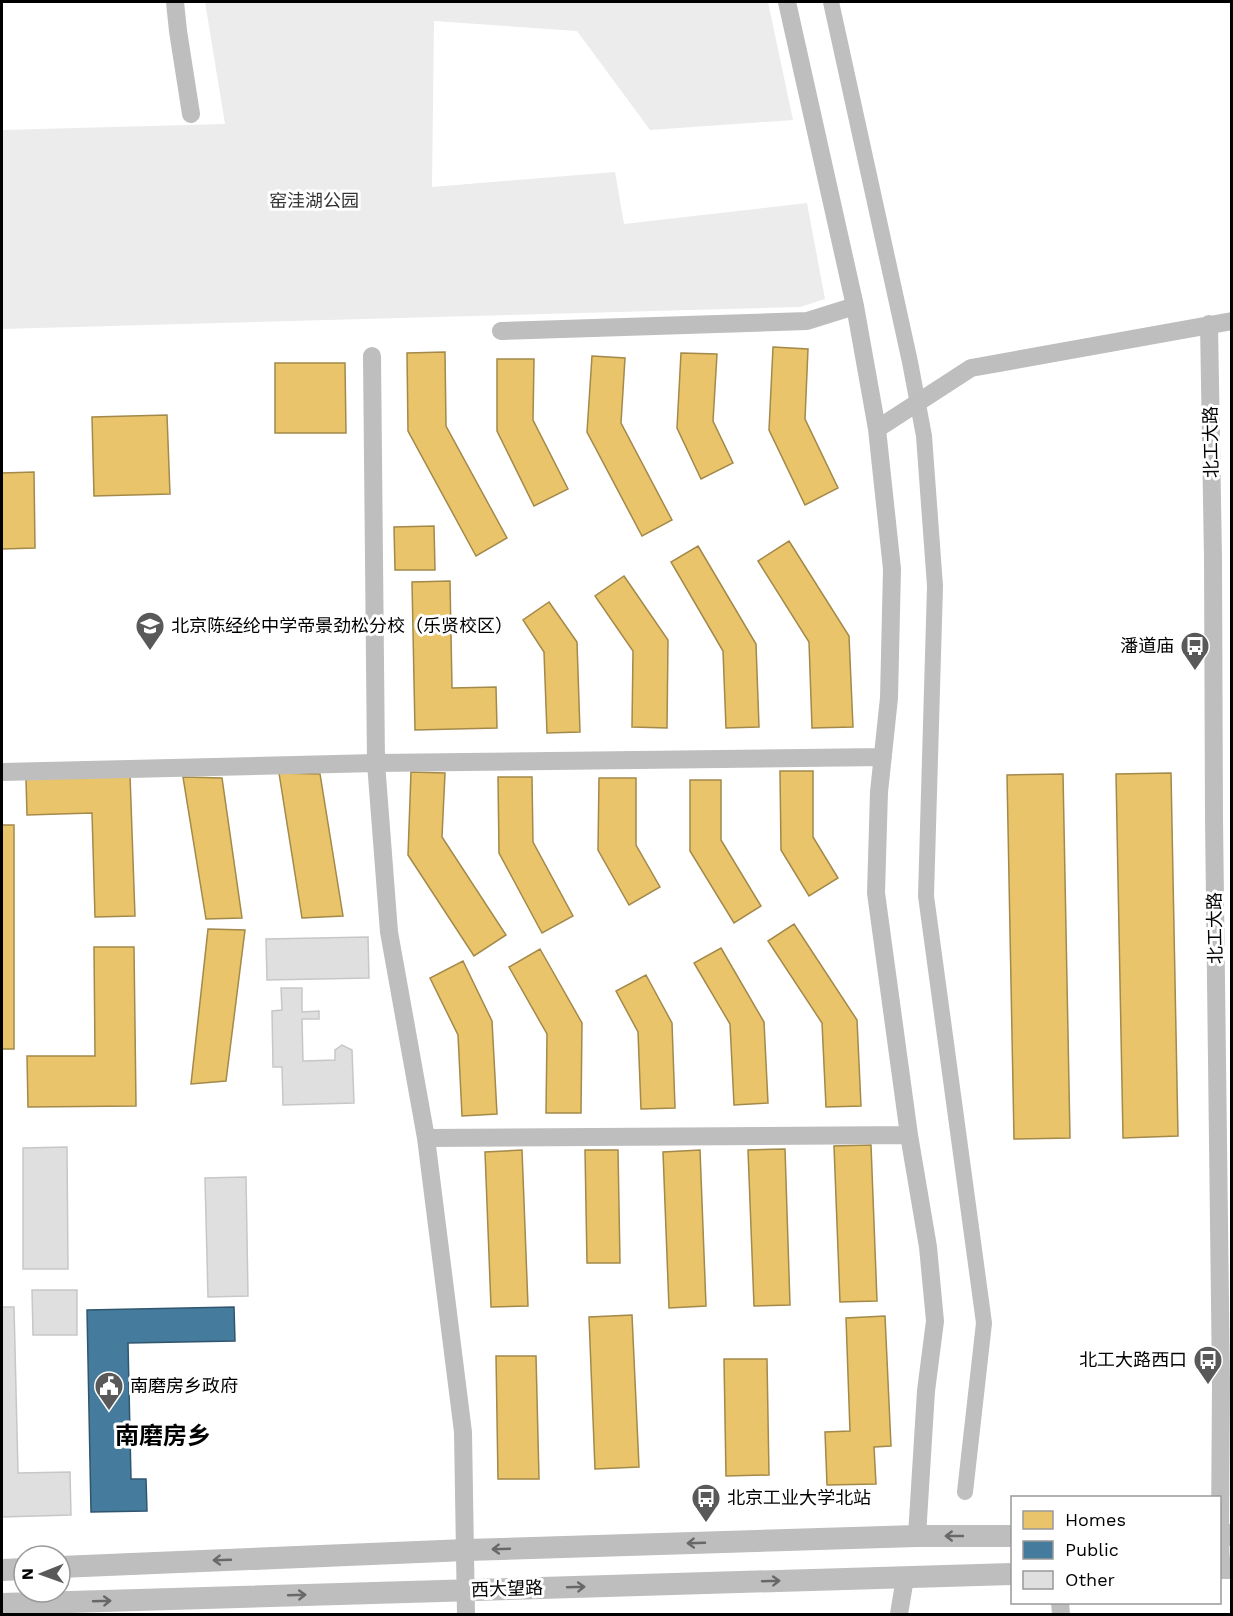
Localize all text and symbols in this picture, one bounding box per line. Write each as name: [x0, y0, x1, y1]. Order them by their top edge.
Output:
park label: 窑洼湖公园: [269, 190, 359, 211]
street label: 北工大路: [1199, 406, 1222, 478]
school or university icon: 北京陈经纶中学帝景劲松分校（乐贤校区）: [134, 610, 166, 652]
place label: 北京陈经纶中学帝景劲松分校（乐贤校区）: [171, 615, 513, 636]
bus stop icon: 潘道庙: [1179, 630, 1211, 672]
place label: 潘道庙: [1120, 635, 1174, 656]
street label: 北工大路: [1203, 892, 1226, 964]
bus stop icon: 北工大路西口: [1192, 1344, 1224, 1386]
place label: 北工大路西口: [1079, 1349, 1187, 1370]
public building icon: 南磨房乡政府: [93, 1370, 125, 1412]
place label: 南磨房乡政府: [130, 1375, 238, 1396]
district label: 南磨房乡: [115, 1422, 211, 1450]
bus stop icon: 北京工业大学北站: [690, 1482, 722, 1524]
place label: 北京工业大学北站: [727, 1487, 871, 1508]
legend: [1011, 1496, 1221, 1604]
text: Homes: [1065, 1509, 1126, 1530]
one-way arrow: [945, 1530, 965, 1542]
one-way arrow: [687, 1538, 707, 1549]
text: Public: [1065, 1539, 1119, 1560]
north arrow: [12, 1544, 72, 1604]
one-way arrow: [492, 1544, 512, 1555]
one-way arrow: [213, 1555, 233, 1566]
text: N: [18, 1568, 37, 1580]
text: Other: [1065, 1569, 1115, 1590]
one-way arrow: [760, 1575, 780, 1587]
street label: 西大望路: [471, 1577, 543, 1600]
one-way arrow: [565, 1581, 585, 1593]
one-way arrow: [286, 1589, 306, 1601]
one-way arrow: [91, 1595, 111, 1606]

